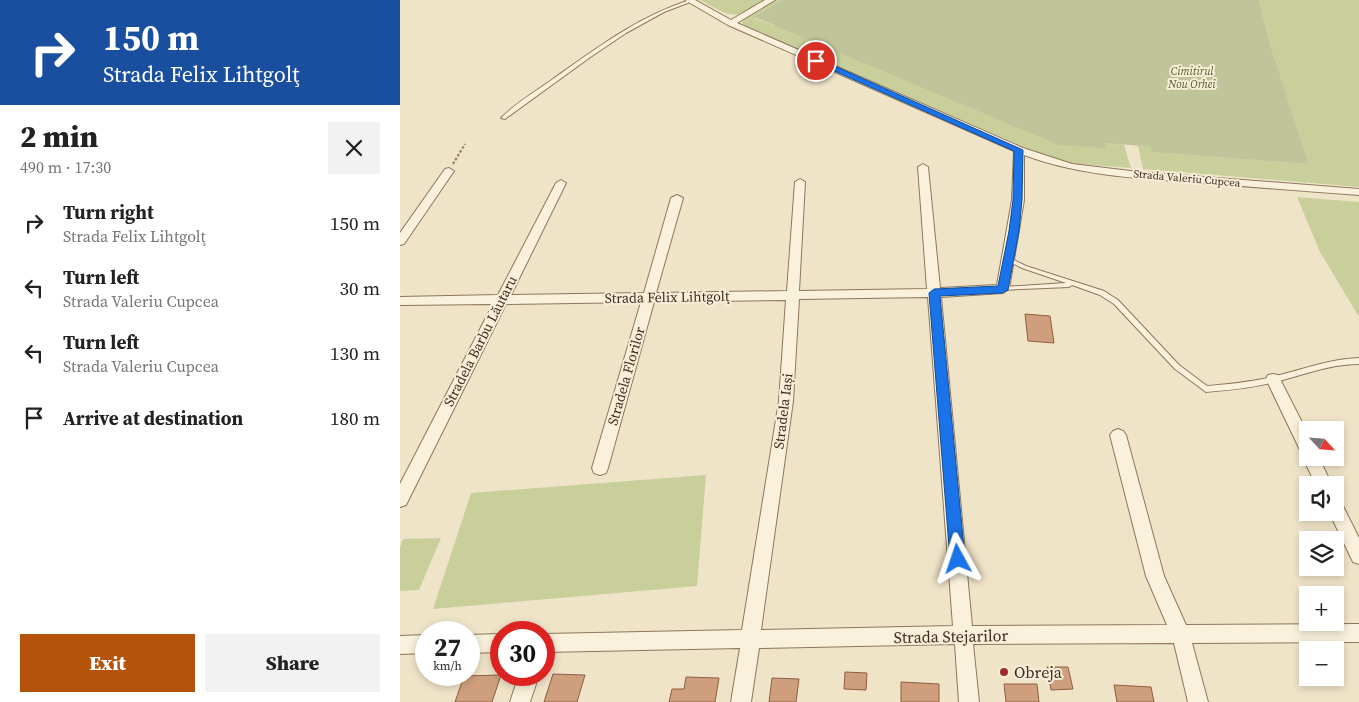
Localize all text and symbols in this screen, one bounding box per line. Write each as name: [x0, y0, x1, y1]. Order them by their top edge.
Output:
text: 150 m: [103, 14, 199, 62]
icon: right: [20, 20, 85, 85]
pin: [795, 40, 837, 82]
icon: arrive: [802, 47, 830, 75]
text: Strada Felix Lihtgolţ: [103, 59, 299, 89]
park label: Cimitirul Nou Orhei: [1167, 64, 1216, 92]
text: 2 min: [20, 116, 98, 157]
button: close: [328, 122, 380, 174]
text: 490 m · 17:30: [20, 156, 111, 178]
street label: Strada Valeriu Cupcea: [1133, 166, 1241, 191]
text: Turn right: [63, 199, 154, 225]
icon: right: [20, 209, 48, 237]
text: 150 m: [330, 210, 380, 236]
text: Strada Felix Lihtgolţ: [63, 225, 206, 247]
text: Turn left: [63, 264, 139, 290]
street label: Stradela Barbu Lăutaru: [438, 272, 522, 410]
icon: left: [20, 274, 48, 302]
text: 30 m: [339, 275, 380, 301]
street label: Strada Felix Lihtgolţ: [604, 286, 730, 308]
text: Strada Valeriu Cupcea: [63, 290, 219, 312]
street label: Stradela Florilor: [602, 324, 650, 428]
text: Turn left: [63, 329, 139, 355]
icon: left: [20, 339, 48, 367]
text: 130 m: [330, 340, 380, 366]
text: Strada Valeriu Cupcea: [63, 355, 219, 377]
street label: Stradela Iași: [768, 372, 798, 450]
icon: arrive: [20, 404, 48, 432]
text: Arrive at destination: [63, 405, 243, 431]
text: 180 m: [330, 405, 380, 431]
north arrow: [1299, 421, 1344, 466]
map controls: [1299, 421, 1344, 686]
button: sound: [1299, 476, 1344, 521]
button: layers: [1299, 531, 1344, 576]
position arrow: [931, 532, 983, 584]
button: +: [1299, 586, 1344, 631]
speed limit sign: 30: [490, 621, 555, 686]
street label: Strada Stejarilor: [894, 624, 1009, 648]
text: 27: [434, 630, 461, 664]
button: Exit: [20, 634, 195, 692]
button: Share: [205, 634, 380, 692]
button: −: [1299, 641, 1344, 686]
text: km/h: [433, 658, 462, 674]
place label: Obreja: [1014, 661, 1063, 683]
marker: Obreja: [998, 666, 1010, 678]

